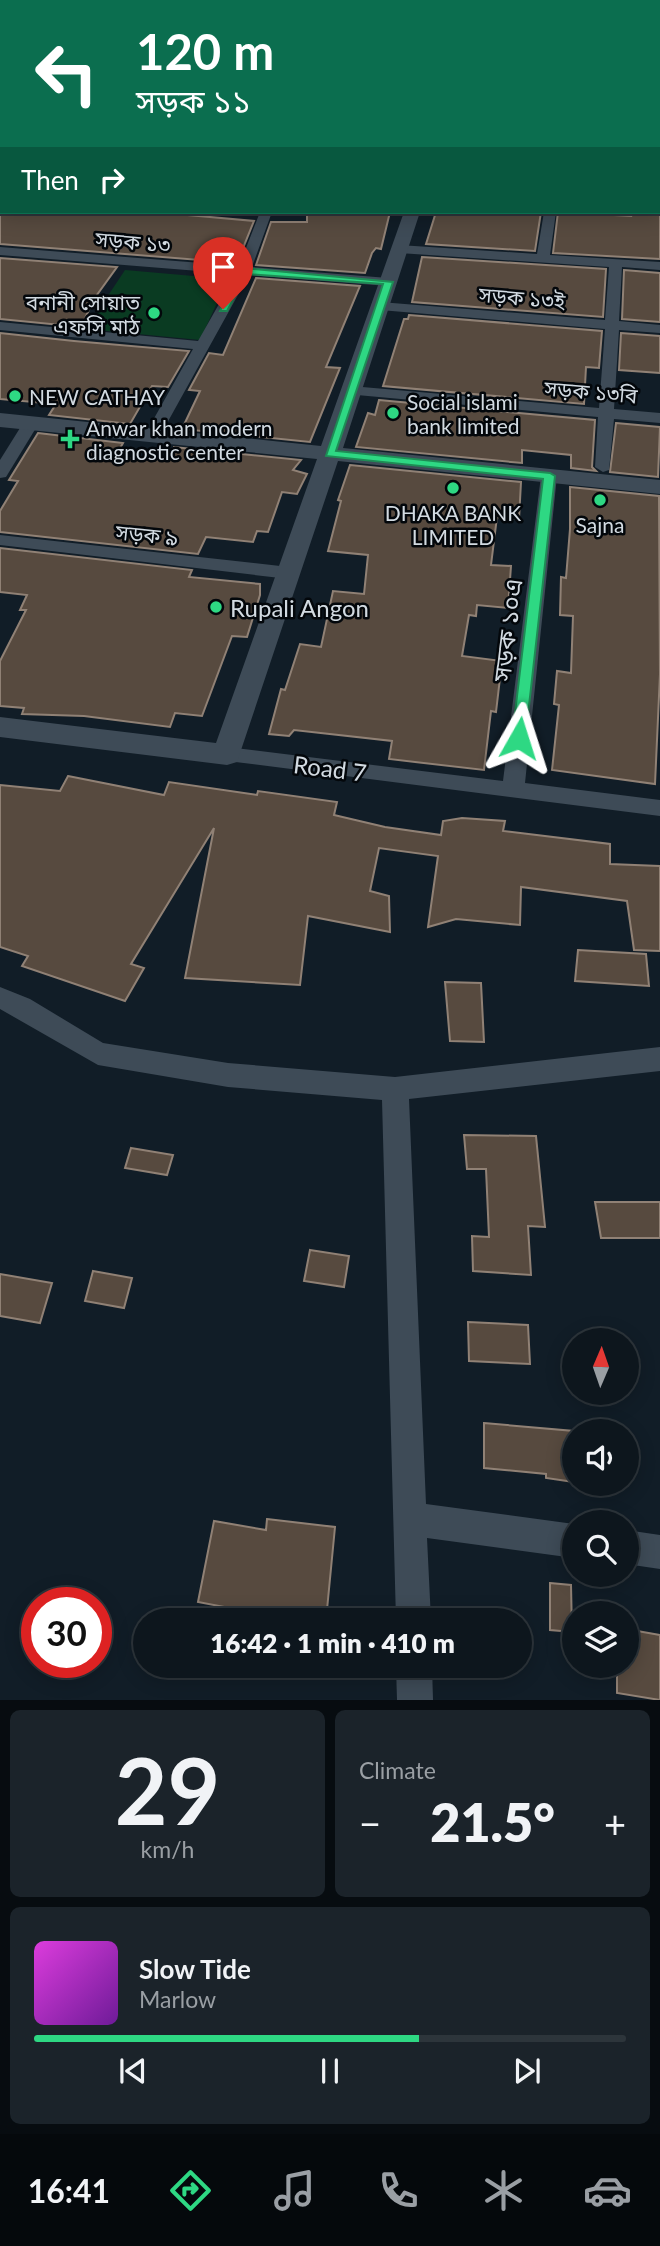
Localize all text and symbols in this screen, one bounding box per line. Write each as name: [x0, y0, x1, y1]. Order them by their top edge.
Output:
text: 120 m: [136, 22, 274, 80]
icon: left: [21, 28, 112, 119]
text: সড়ক ১১: [136, 81, 251, 120]
icon: right: [93, 161, 131, 199]
text: Then: [21, 164, 79, 196]
street label: সড়ক ১৩: [93, 225, 172, 257]
pin: [193, 237, 253, 309]
icon: arrive: [204, 248, 242, 286]
street label: সড়ক ১৩ই: [477, 281, 567, 313]
place label: বনানী সোয়াত এফসি মাঠ: [25, 289, 141, 338]
marker: বনানী সোয়াত এফসি মাঠ: [146, 305, 162, 321]
street label: সড়ক ১৩বি: [542, 374, 639, 408]
place label: NEW CATHAY: [29, 384, 166, 409]
marker: NEW CATHAY: [7, 388, 23, 404]
place label: Social islami bank limited: [407, 389, 520, 438]
marker: Social islami bank limited: [385, 405, 401, 421]
place label: Anwar khan modern diagnostic center: [86, 415, 273, 464]
marker: Anwar khan modern diagnostic center: [60, 429, 80, 449]
marker: DHAKA BANK LIMITED: [445, 480, 461, 496]
marker: Sajna: [592, 492, 608, 508]
place label: DHAKA BANK LIMITED: [385, 500, 521, 549]
place label: Sajna: [576, 512, 624, 537]
street label: সড়ক ৯: [113, 518, 180, 550]
street label: সড়ক ১০এ: [486, 577, 528, 684]
place label: Rupali Angon: [230, 593, 369, 622]
marker: Rupali Angon: [208, 599, 224, 615]
position arrow: [482, 701, 556, 775]
street label: Road 7: [292, 749, 368, 787]
north arrow: [562, 1328, 639, 1405]
map controls: [562, 1328, 639, 1678]
button: sound: [562, 1419, 639, 1496]
button: search: [562, 1510, 639, 1587]
speed limit sign: 30: [21, 1587, 112, 1678]
button: layers: [562, 1601, 639, 1678]
text: 16:42 · 1 min · 410 m: [210, 1627, 455, 1659]
text: 29: [115, 1735, 220, 1844]
text: Climate: [359, 1756, 436, 1784]
text: 21.5°: [430, 1791, 555, 1853]
text: −: [359, 1800, 381, 1846]
text: +: [604, 1800, 626, 1846]
text: km/h: [141, 1835, 194, 1863]
text: Slow Tide: [139, 1953, 251, 1985]
text: Marlow: [139, 1985, 216, 2013]
icon: previous: [114, 2052, 152, 2090]
icon: pause: [311, 2052, 349, 2090]
icon: next: [508, 2052, 546, 2090]
icon: directions: [166, 2166, 215, 2215]
icon: music: [270, 2166, 319, 2215]
icon: phone: [374, 2166, 423, 2215]
icon: climate: [479, 2166, 528, 2215]
icon: car: [583, 2166, 632, 2215]
text: 16:41: [28, 2171, 110, 2210]

